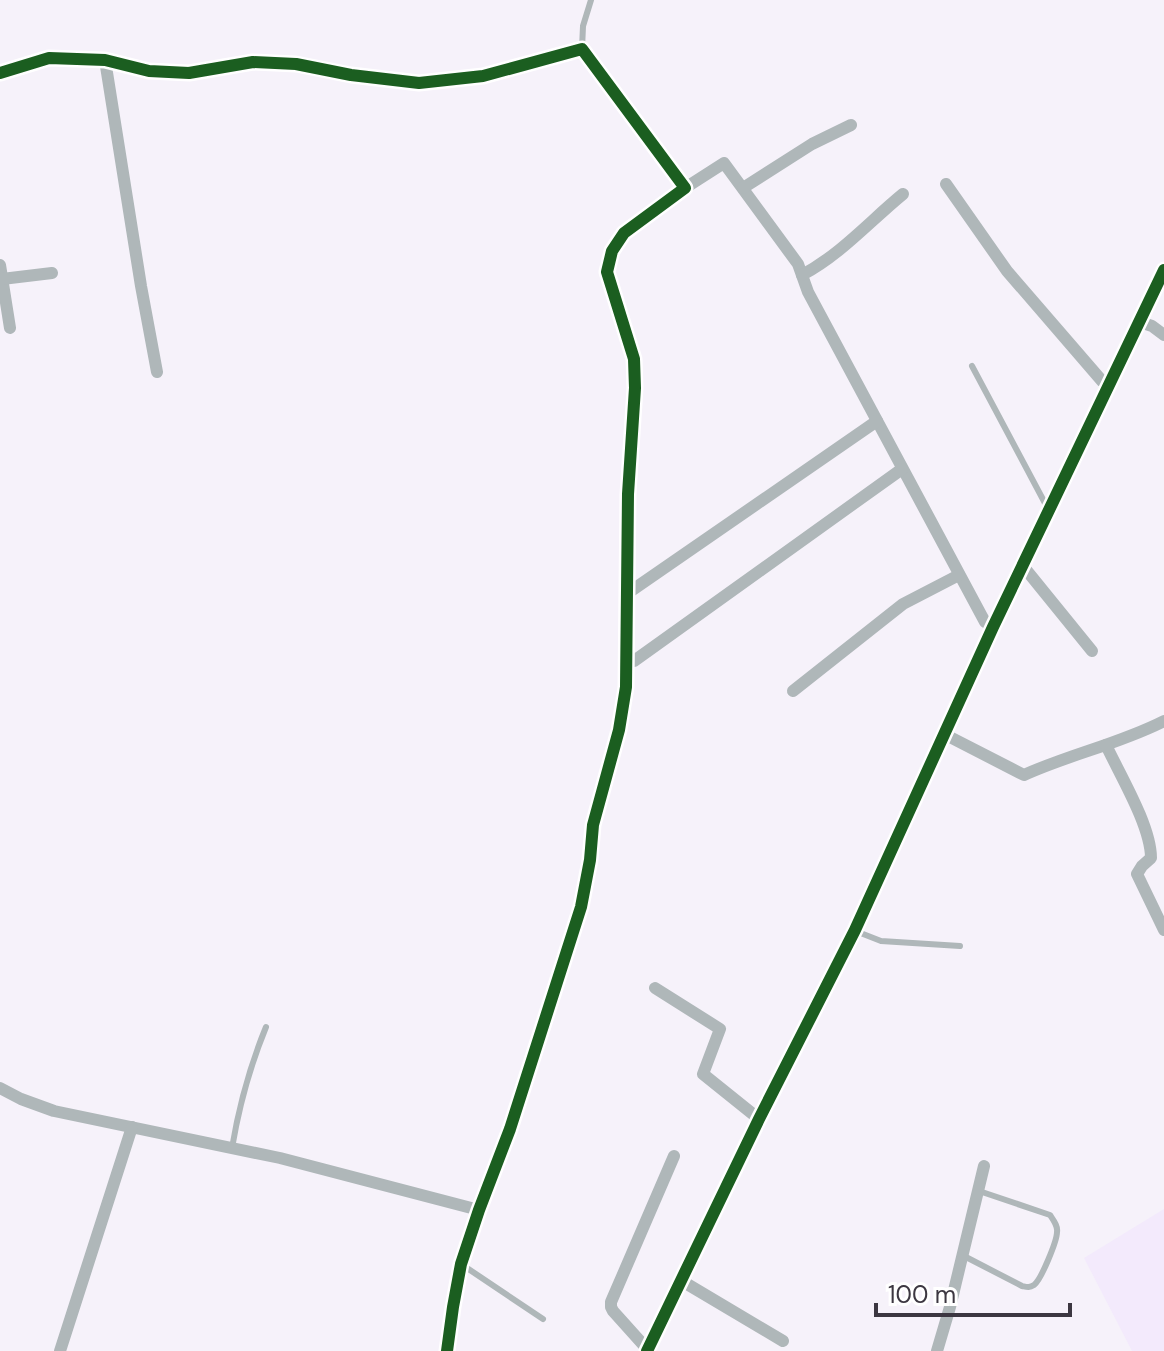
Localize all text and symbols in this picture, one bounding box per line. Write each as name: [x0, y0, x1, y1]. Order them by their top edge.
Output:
scale bar: [876, 1267, 1070, 1317]
text: 100 m: [888, 1279, 956, 1310]

